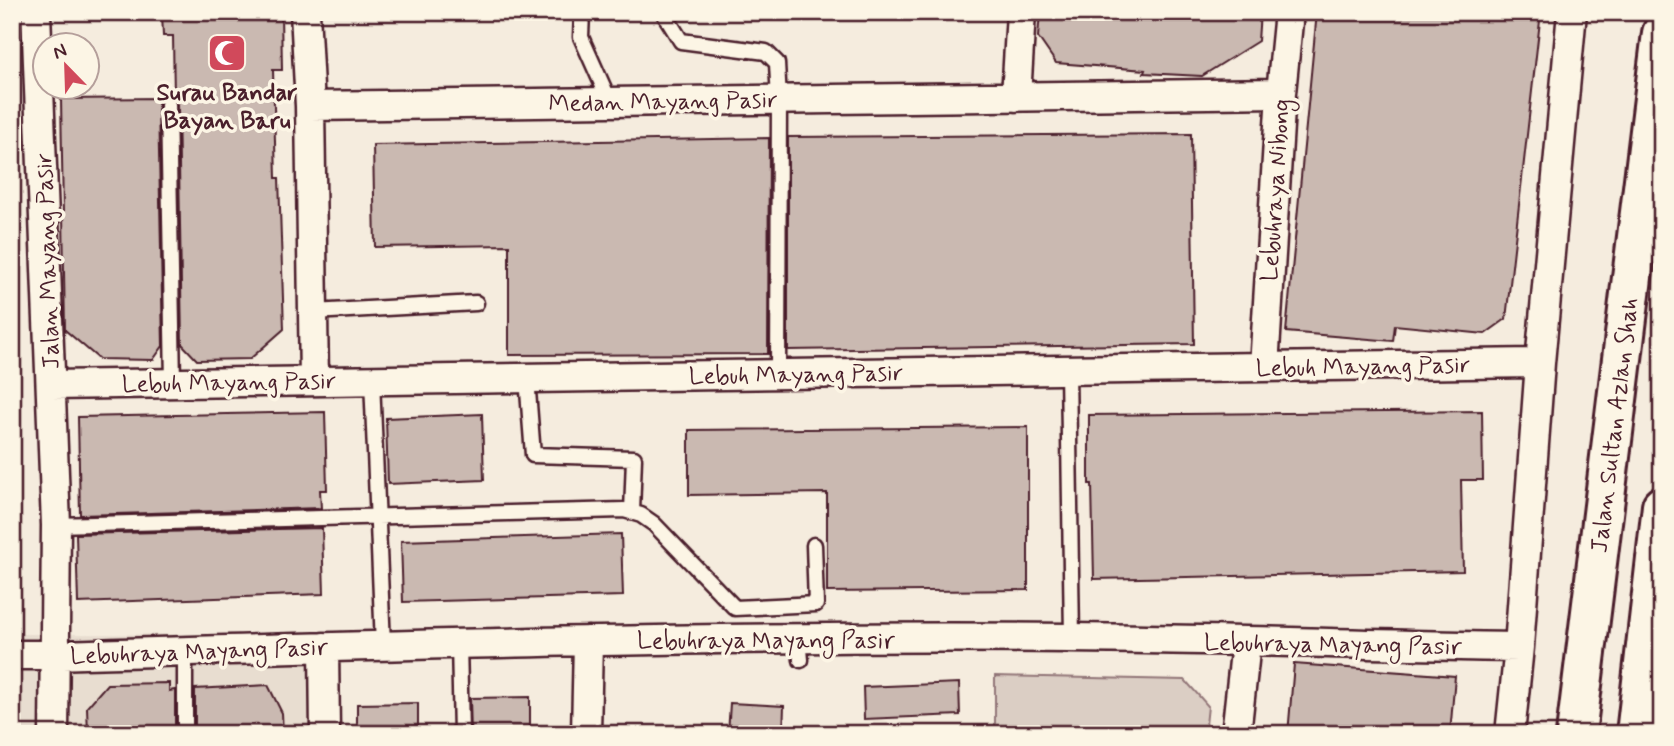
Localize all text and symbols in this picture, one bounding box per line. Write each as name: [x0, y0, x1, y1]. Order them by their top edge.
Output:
north arrow: [32, 32, 102, 102]
mosque icon: Surau Bandar Bayan Baru: [206, 32, 248, 74]
text: N: [49, 38, 71, 66]
place label: Surau Bandar Bayan Baru: [157, 78, 297, 137]
street label: Medan Mayang Pasir: [548, 85, 778, 120]
street label: Lebuhraya Nibong: [1255, 98, 1300, 282]
street label: Jalan Mayang Pasir: [29, 152, 68, 370]
street label: Jalan Sultan Azlan Shah: [1584, 296, 1647, 555]
street label: Lebuh Mayang Pasir: [1256, 350, 1471, 385]
street label: Lebuh Mayang Pasir: [689, 358, 904, 393]
street label: Lebuh Mayang Pasir: [122, 366, 337, 401]
street label: Lebuhraya Mayang Pasir: [637, 626, 896, 659]
street label: Lebuhraya Mayang Pasir: [1204, 628, 1463, 665]
street label: Lebuhraya Mayang Pasir: [70, 632, 329, 674]

